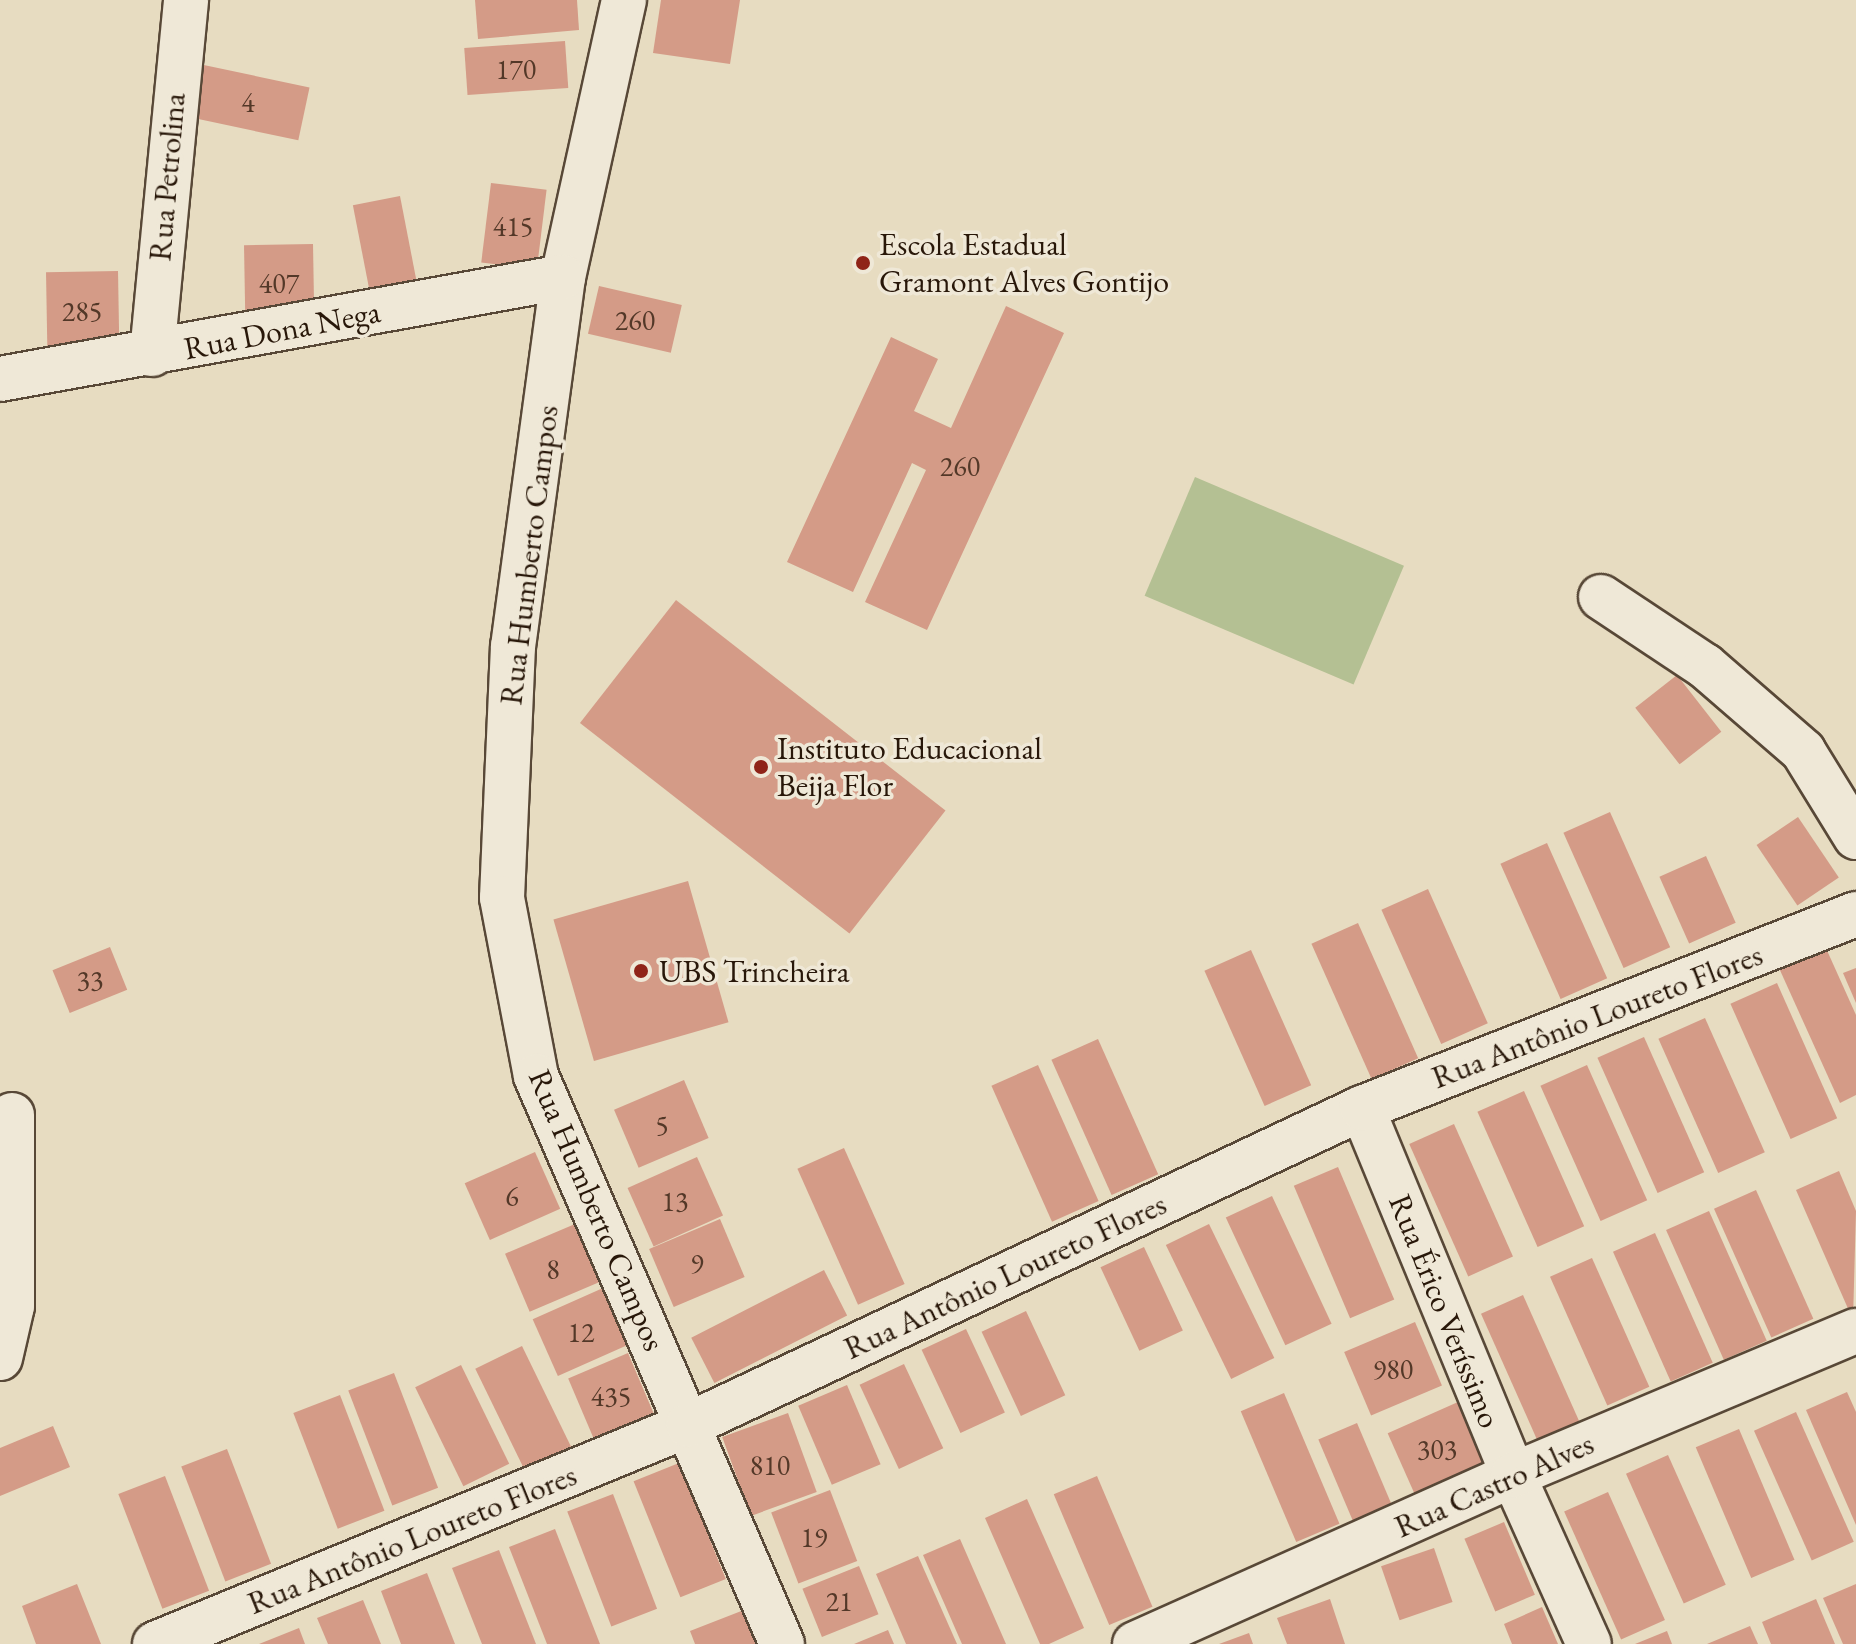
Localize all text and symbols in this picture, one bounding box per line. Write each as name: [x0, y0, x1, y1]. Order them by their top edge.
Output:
house number: 170: [496, 52, 536, 86]
house number: 4: [241, 85, 255, 119]
street label: Rua Petrolina: [141, 91, 193, 263]
house number: 415: [493, 209, 533, 243]
place label: Escola Estadual Gramont Alves Gontijo: [879, 226, 1169, 301]
marker: Escola Estadual Gramont Alves Gontijo: [854, 254, 872, 272]
house number: 407: [259, 266, 299, 300]
street label: Rua Dona Nega: [180, 292, 384, 368]
house number: 285: [62, 294, 102, 328]
house number: 260: [615, 303, 655, 337]
street label: Rua Humberto Campos: [492, 403, 566, 707]
house number: 260: [940, 449, 980, 483]
place label: Instituto Educacional Beija Flor: [777, 730, 1042, 805]
marker: Instituto Educacional Beija Flor: [752, 758, 770, 776]
street label: Rua Antônio Loureto Flores: [1426, 935, 1768, 1097]
place label: UBS Trincheira: [659, 952, 850, 990]
marker: UBS Trincheira: [630, 960, 652, 982]
house number: 33: [77, 963, 103, 997]
street label: Rua Humberto Campos: [520, 1064, 674, 1356]
house number: 5: [655, 1108, 669, 1142]
house number: 6: [505, 1179, 519, 1213]
house number: 13: [662, 1184, 688, 1218]
street label: Rua Antônio Loureto Flores: [838, 1184, 1172, 1368]
street label: Rua Érico Veríssimo: [1381, 1189, 1509, 1433]
house number: 9: [690, 1246, 704, 1280]
house number: 8: [546, 1252, 560, 1286]
house number: 12: [568, 1315, 594, 1349]
house number: 980: [1373, 1352, 1413, 1386]
house number: 435: [591, 1379, 631, 1413]
street label: Rua Castro Alves: [1389, 1424, 1599, 1546]
house number: 303: [1417, 1432, 1457, 1466]
house number: 810: [750, 1448, 790, 1482]
street label: Rua Antônio Loureto Flores: [242, 1455, 582, 1623]
house number: 19: [801, 1520, 827, 1554]
house number: 21: [826, 1584, 852, 1618]

